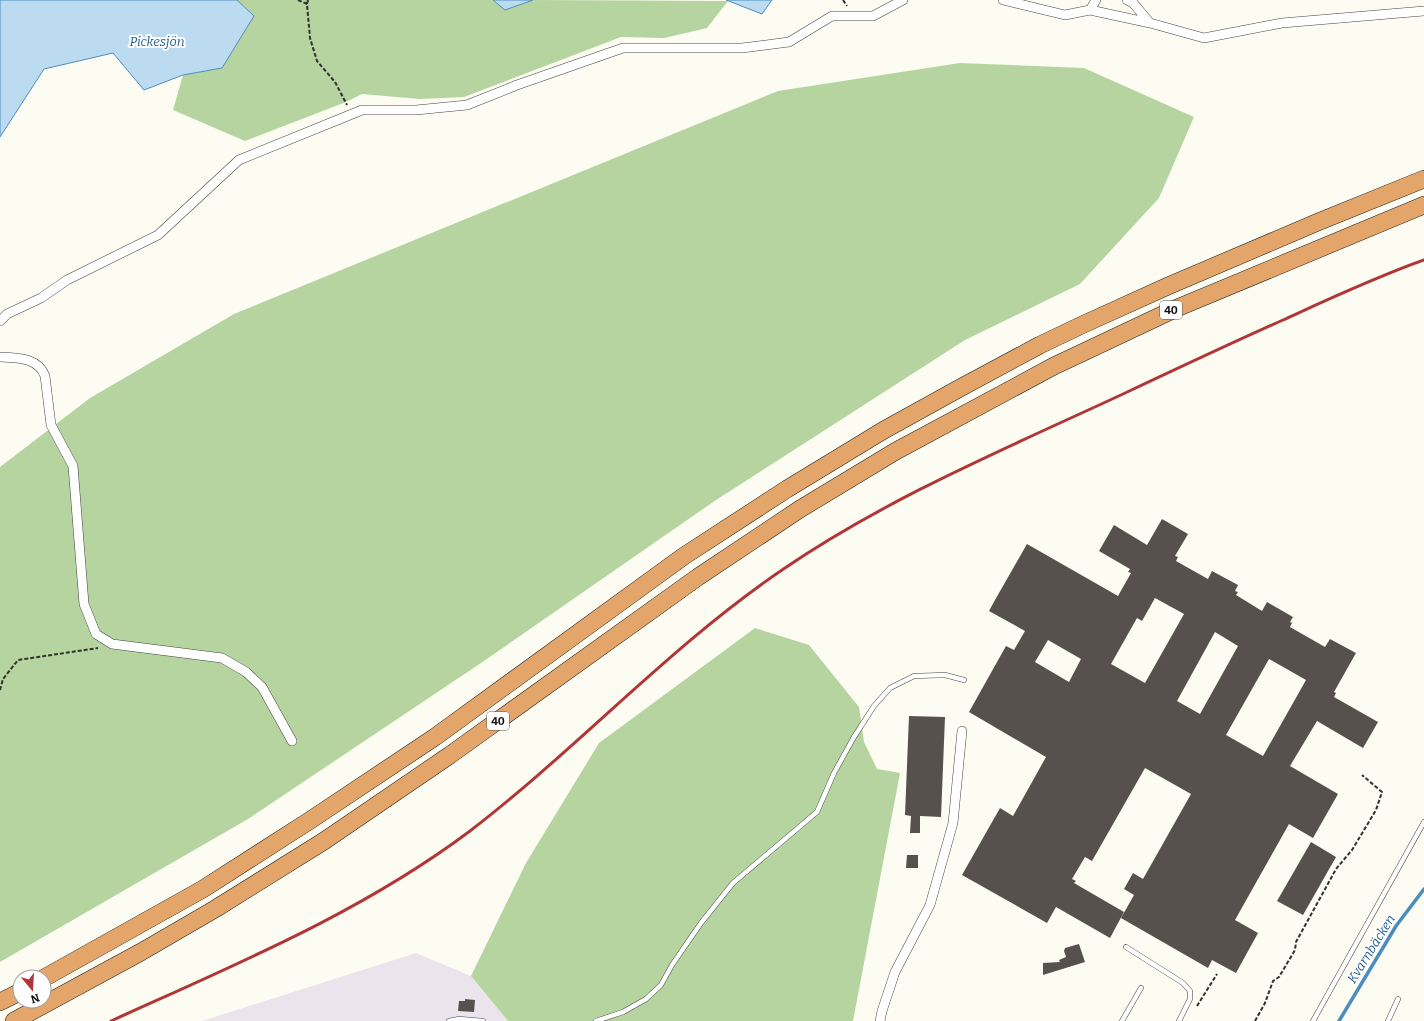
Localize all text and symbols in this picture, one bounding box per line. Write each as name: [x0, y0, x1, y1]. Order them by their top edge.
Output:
water label: Pickesjön: [129, 34, 185, 49]
road number: 40: [1160, 301, 1182, 319]
road number: 40: [487, 712, 509, 730]
water label: Kvarnbäcken: [1344, 912, 1398, 986]
north arrow: [12, 969, 52, 1009]
text: N: [28, 991, 41, 1006]

